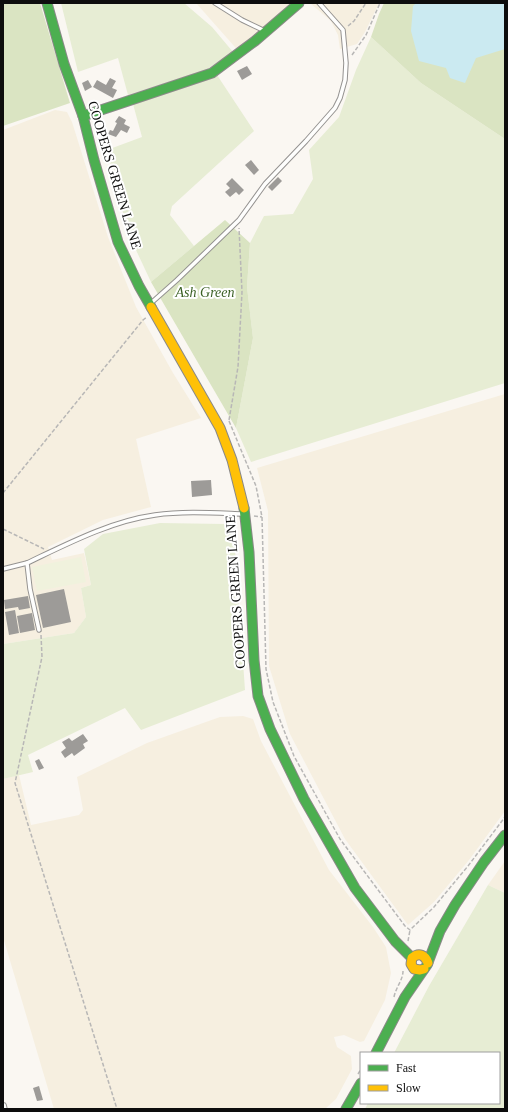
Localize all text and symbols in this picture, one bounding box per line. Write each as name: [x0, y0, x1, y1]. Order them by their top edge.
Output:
street label: COOPERS GREEN LANE: [85, 99, 144, 251]
park label: Ash Green: [175, 285, 234, 300]
street label: COOPERS GREEN LANE: [223, 515, 248, 669]
legend: [360, 1052, 500, 1104]
text: Fast: [396, 1061, 417, 1075]
text: Slow: [396, 1081, 421, 1095]

